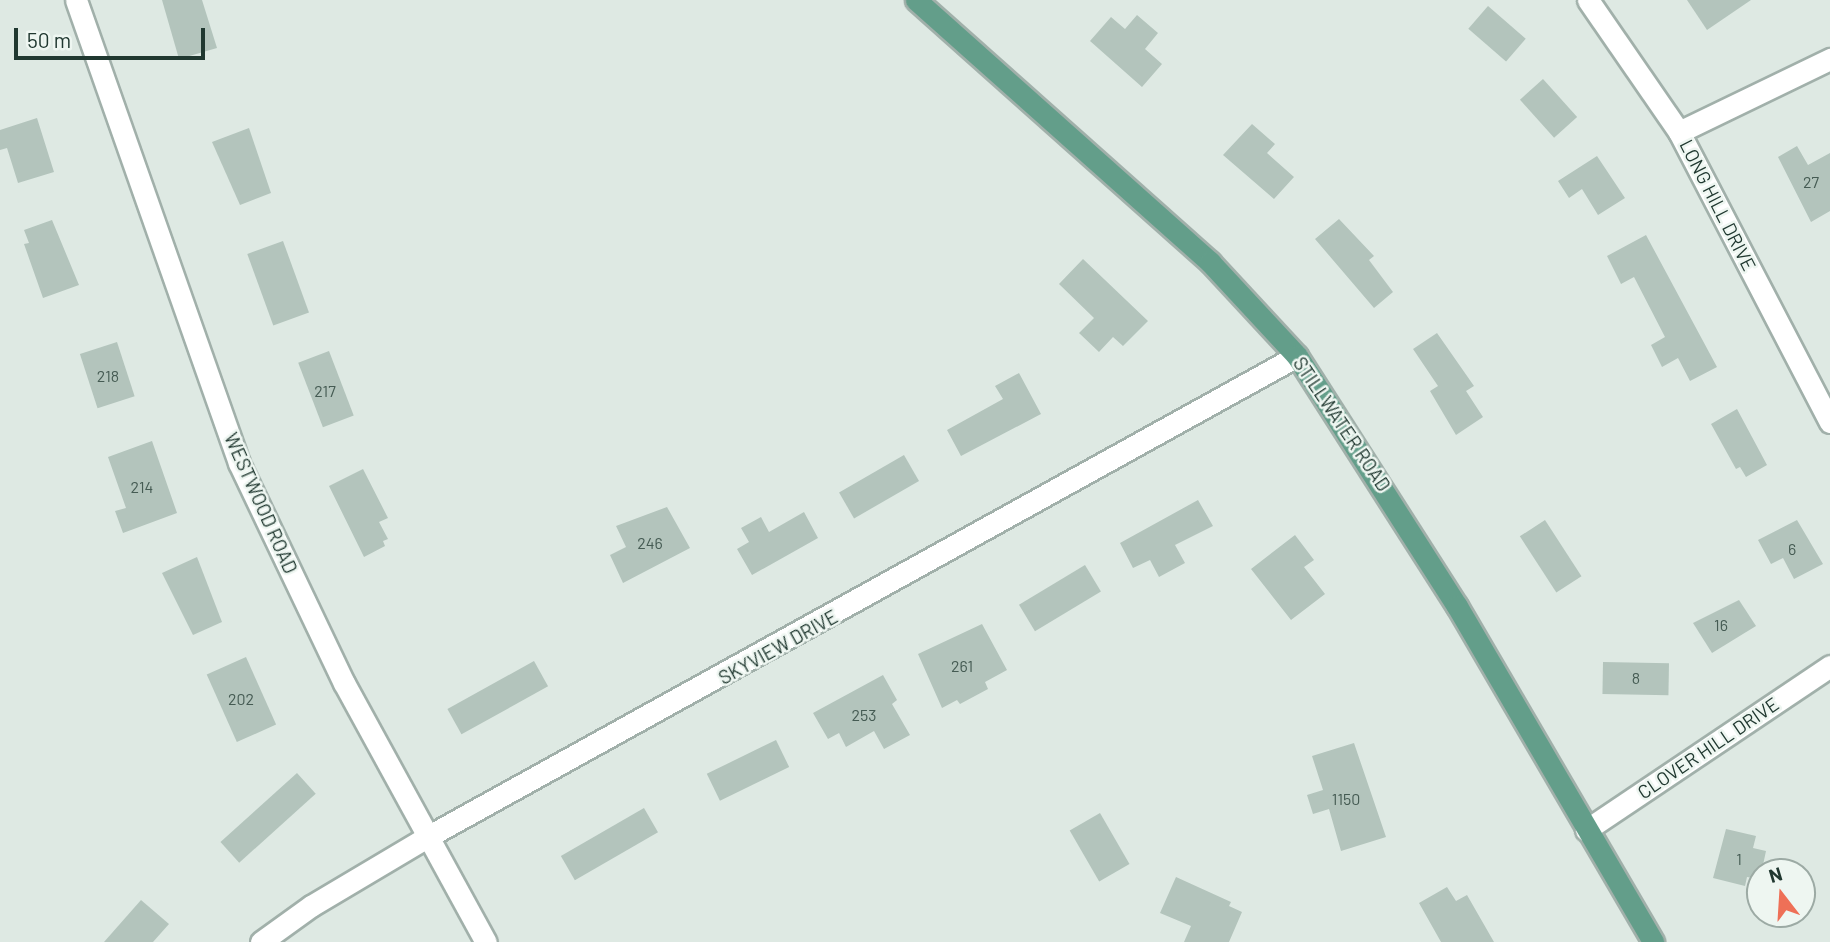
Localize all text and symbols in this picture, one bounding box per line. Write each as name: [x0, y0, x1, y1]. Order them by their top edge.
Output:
scale bar: [18, 14, 208, 58]
text: 50 m: [27, 27, 71, 52]
street label: LONG HILL DRIVE: [1675, 136, 1761, 274]
house number: 27: [1803, 172, 1819, 192]
street label: STILLWATER ROAD: [1289, 353, 1395, 495]
house number: 218: [97, 366, 119, 386]
house number: 217: [314, 381, 336, 401]
street label: WESTWOOD ROAD: [220, 429, 302, 577]
house number: 214: [131, 477, 153, 497]
house number: 246: [637, 533, 663, 553]
house number: 6: [1788, 539, 1796, 559]
street label: SKYVIEW DRIVE: [715, 605, 841, 689]
house number: 16: [1714, 615, 1728, 635]
house number: 261: [951, 656, 973, 676]
house number: 8: [1632, 668, 1640, 688]
house number: 202: [228, 689, 254, 709]
street label: CLOVER HILL DRIVE: [1633, 692, 1783, 804]
house number: 253: [851, 705, 877, 725]
house number: 1150: [1332, 789, 1360, 809]
house number: 1: [1736, 849, 1742, 869]
north arrow: [1746, 858, 1816, 928]
text: N: [1766, 862, 1785, 887]

